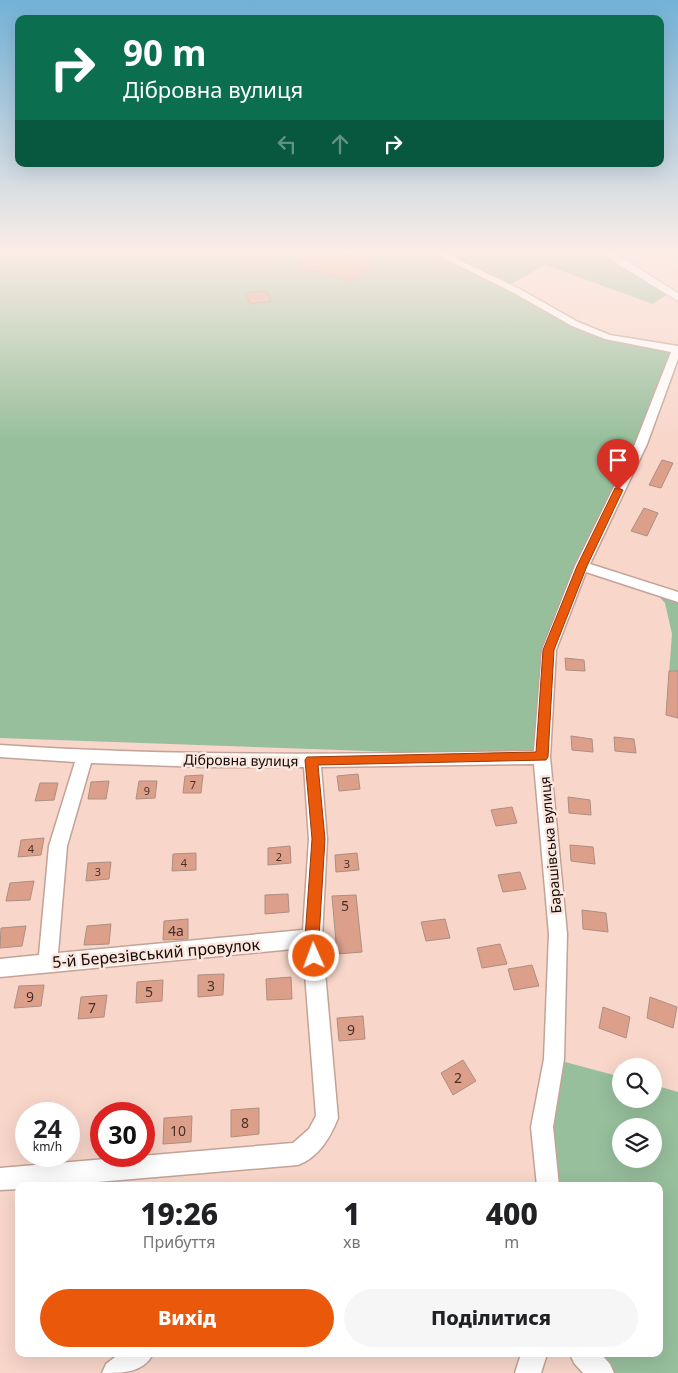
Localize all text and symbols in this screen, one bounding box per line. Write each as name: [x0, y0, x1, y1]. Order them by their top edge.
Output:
text: 90 m: [123, 29, 206, 76]
icon: right: [40, 35, 105, 100]
text: Дібровна вулиця: [123, 74, 303, 104]
icon: left: [273, 130, 301, 158]
icon: ahead: [326, 130, 354, 158]
icon: right: [379, 130, 407, 158]
pin: [597, 439, 639, 490]
icon: arrive: [604, 446, 632, 474]
street label: Дібровна вулиця: [184, 750, 298, 770]
street label: Барашівська вулиця: [535, 776, 565, 914]
house number: 7: [190, 777, 196, 792]
house number: 9: [144, 783, 150, 798]
house number: 4: [28, 841, 35, 856]
house number: 2: [276, 849, 282, 864]
house number: 4: [181, 855, 188, 870]
house number: 3: [344, 856, 350, 871]
house number: 3: [95, 864, 101, 879]
house number: 5: [341, 896, 349, 915]
house number: 4а: [168, 921, 184, 940]
position arrow: [287, 929, 339, 981]
street label: 5-й Березівський провулок: [51, 933, 261, 973]
house number: 3: [207, 976, 215, 995]
house number: 5: [145, 982, 153, 1001]
house number: 9: [26, 987, 34, 1006]
house number: 7: [88, 998, 96, 1017]
house number: 9: [347, 1020, 355, 1039]
map controls: [612, 1058, 662, 1168]
button: search: [612, 1058, 662, 1108]
house number: 2: [454, 1068, 462, 1087]
speed limit sign: 30: [90, 1102, 155, 1167]
text: 24: [33, 1111, 62, 1145]
house number: 8: [241, 1113, 249, 1132]
button: layers: [612, 1118, 662, 1168]
house number: 10: [170, 1121, 186, 1140]
text: km/h: [33, 1138, 62, 1155]
text: 19:26: [140, 1193, 218, 1234]
text: 1: [343, 1193, 361, 1234]
text: 400: [486, 1193, 538, 1234]
text: Прибуття: [143, 1231, 216, 1253]
text: хв: [343, 1231, 361, 1253]
text: m: [504, 1231, 519, 1253]
button: Вихід: [40, 1289, 334, 1347]
button: Поділитися: [344, 1289, 638, 1347]

